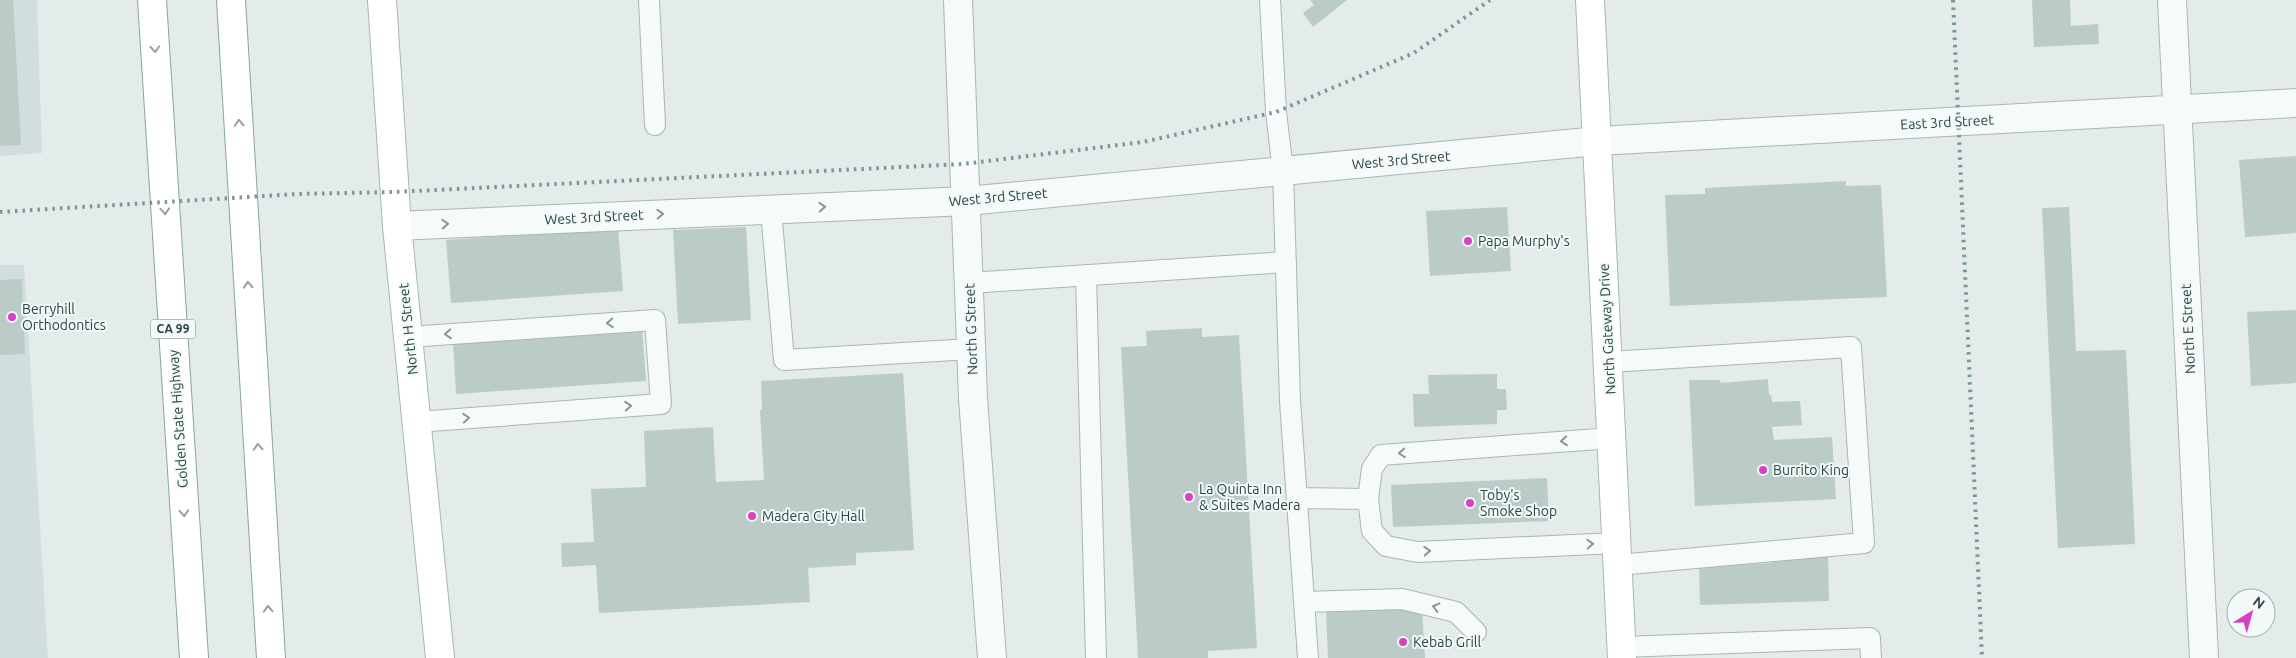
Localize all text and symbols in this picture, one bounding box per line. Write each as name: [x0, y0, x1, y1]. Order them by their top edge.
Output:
one-way arrow: [149, 45, 160, 53]
street label: East 3rd Street: [1900, 112, 1995, 132]
one-way arrow: [233, 118, 244, 126]
street label: West 3rd Street: [1351, 148, 1451, 172]
street label: West 3rd Street: [948, 185, 1048, 209]
one-way arrow: [819, 202, 827, 213]
street label: West 3rd Street: [544, 206, 644, 228]
one-way arrow: [160, 207, 171, 215]
one-way arrow: [656, 209, 664, 220]
one-way arrow: [441, 218, 449, 229]
place label: Papa Murphy's: [1478, 233, 1570, 249]
marker: Papa Murphy's: [1462, 235, 1474, 247]
street label: North Gateway Drive: [1596, 263, 1618, 395]
one-way arrow: [243, 281, 254, 289]
street label: North H Street: [395, 282, 421, 376]
street label: North G Street: [961, 282, 981, 375]
street label: North E Street: [2178, 283, 2198, 375]
place label: Berryhill Orthodontics: [22, 301, 106, 333]
marker: Berryhill Orthodontics: [6, 311, 18, 323]
one-way arrow: [606, 317, 614, 328]
road number: CA 99: [150, 320, 196, 338]
one-way arrow: [444, 329, 452, 340]
street label: Golden State Highway: [165, 349, 191, 489]
one-way arrow: [624, 401, 632, 412]
one-way arrow: [462, 413, 470, 424]
one-way arrow: [1559, 435, 1567, 446]
one-way arrow: [252, 443, 263, 451]
one-way arrow: [1397, 447, 1405, 458]
place label: Burrito King: [1773, 462, 1849, 478]
marker: Burrito King: [1757, 464, 1769, 476]
place label: La Quinta Inn & Suites Madera: [1199, 481, 1300, 513]
place label: Toby's Smoke Shop: [1480, 487, 1557, 519]
marker: La Quinta Inn & Suites Madera: [1183, 491, 1195, 503]
marker: Toby's Smoke Shop: [1464, 497, 1476, 509]
place label: Madera City Hall: [762, 508, 865, 524]
one-way arrow: [179, 509, 190, 517]
marker: Madera City Hall: [746, 510, 758, 522]
one-way arrow: [1586, 539, 1594, 549]
one-way arrow: [1424, 546, 1432, 557]
north arrow: [2226, 588, 2276, 638]
text: N: [2250, 593, 2268, 612]
one-way arrow: [1432, 602, 1441, 613]
one-way arrow: [262, 605, 273, 613]
place label: Kebab Grill: [1413, 634, 1482, 650]
marker: Kebab Grill: [1397, 636, 1409, 648]

